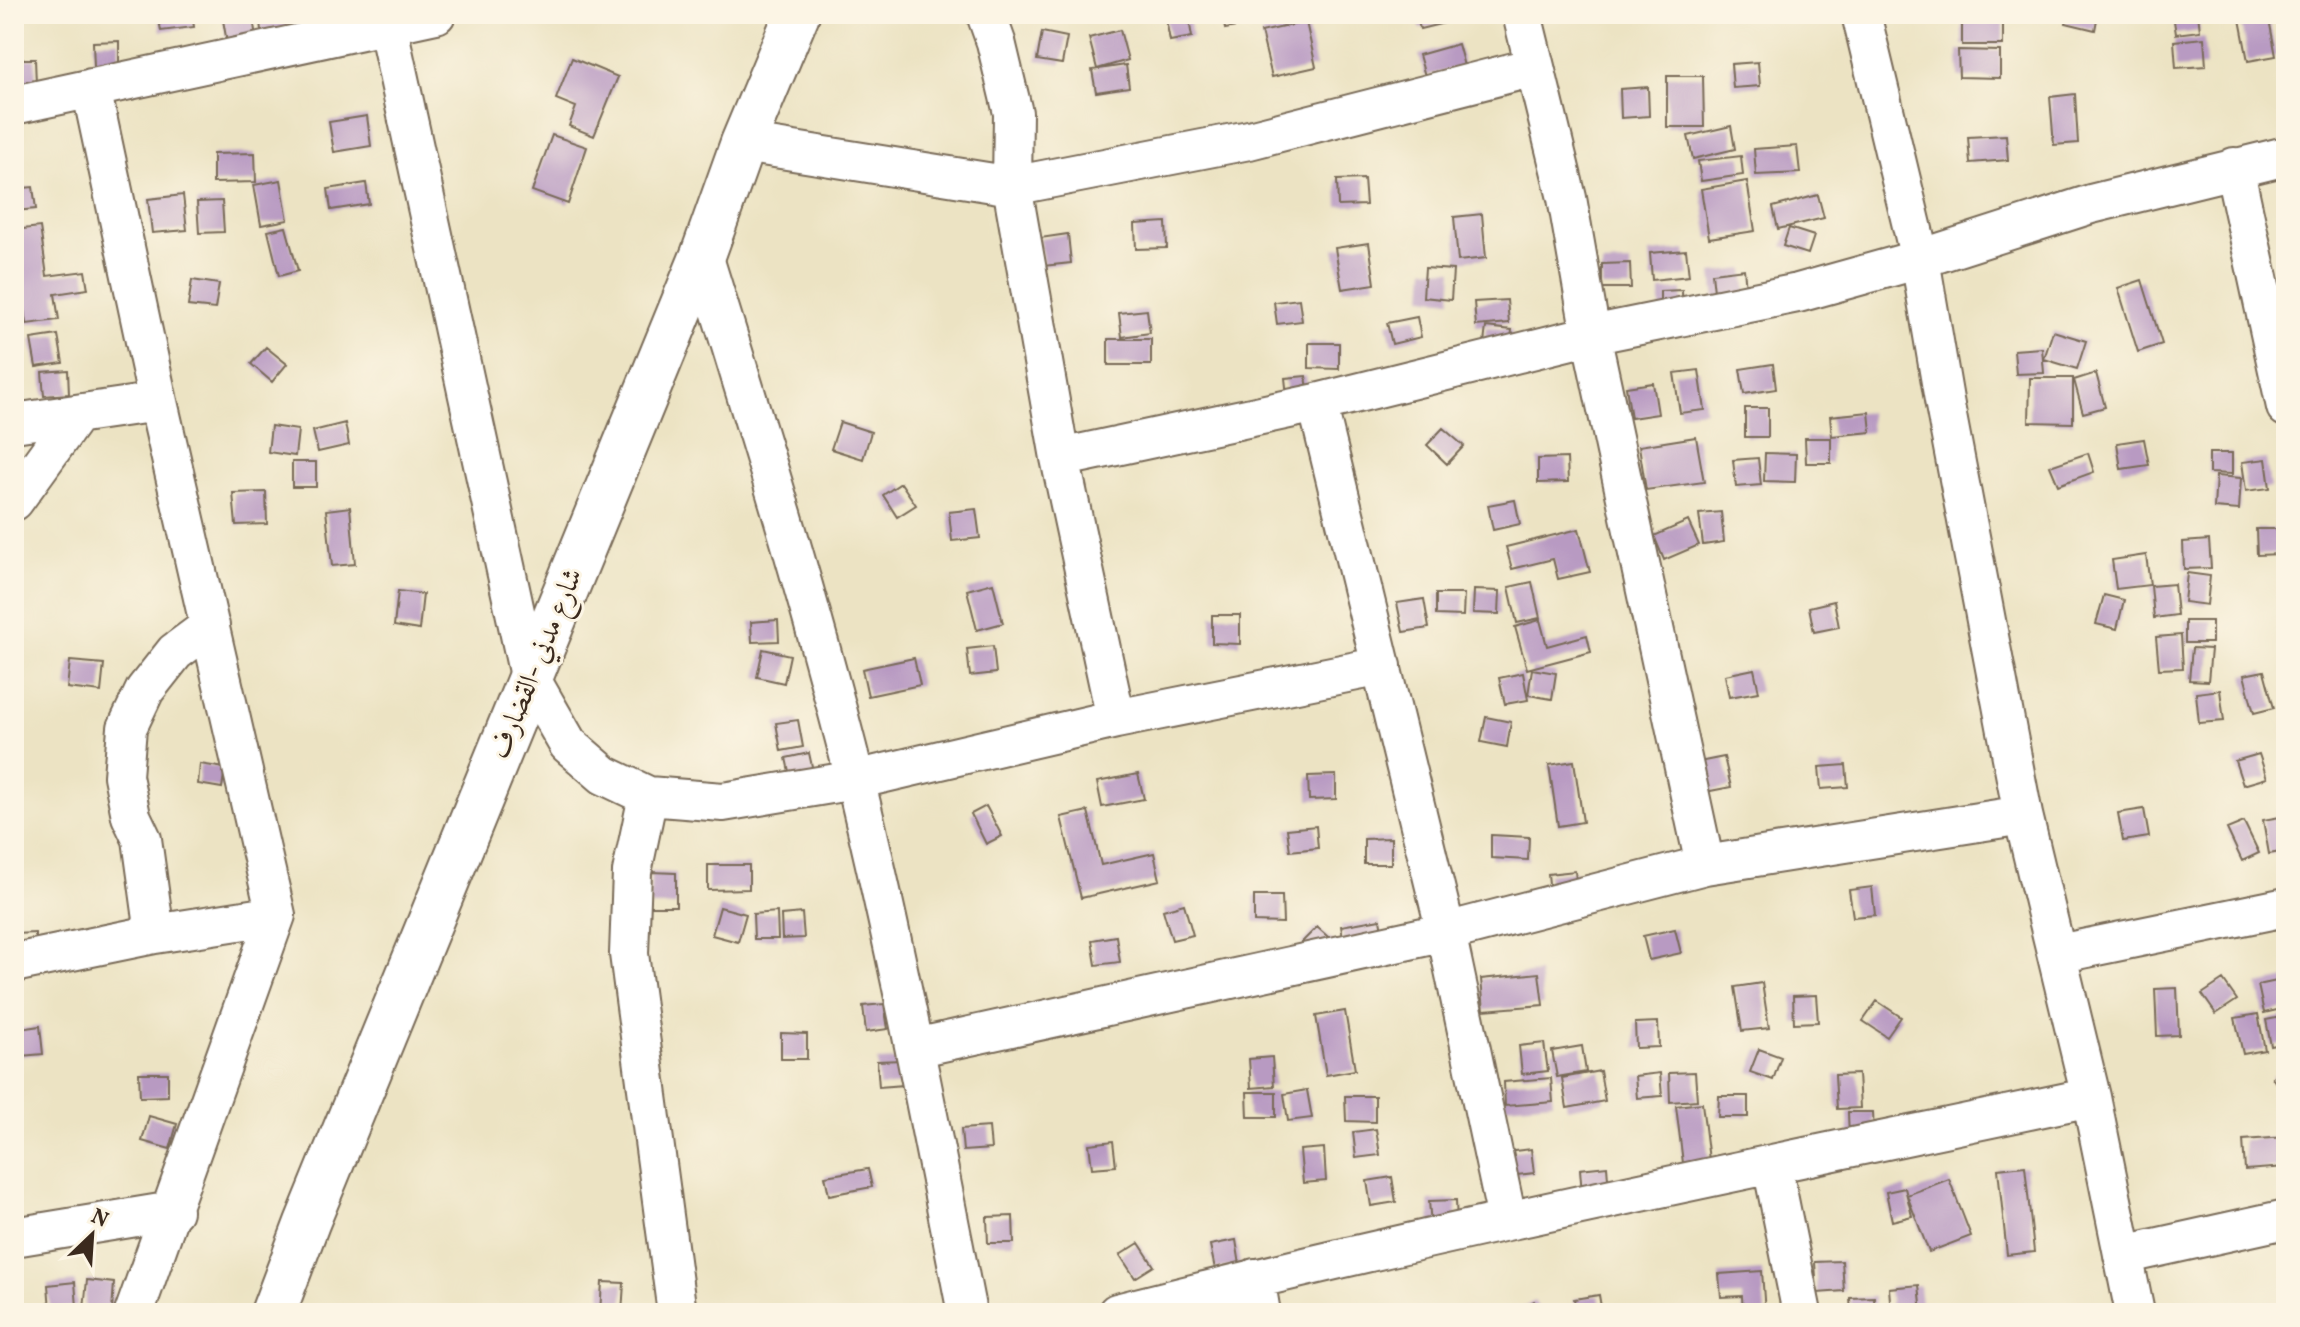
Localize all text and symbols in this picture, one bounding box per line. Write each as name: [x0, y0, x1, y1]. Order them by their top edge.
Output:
street label: شارع مدني -القضارف: [481, 563, 595, 766]
north arrow: [52, 1195, 132, 1275]
text: N: [86, 1202, 113, 1237]

